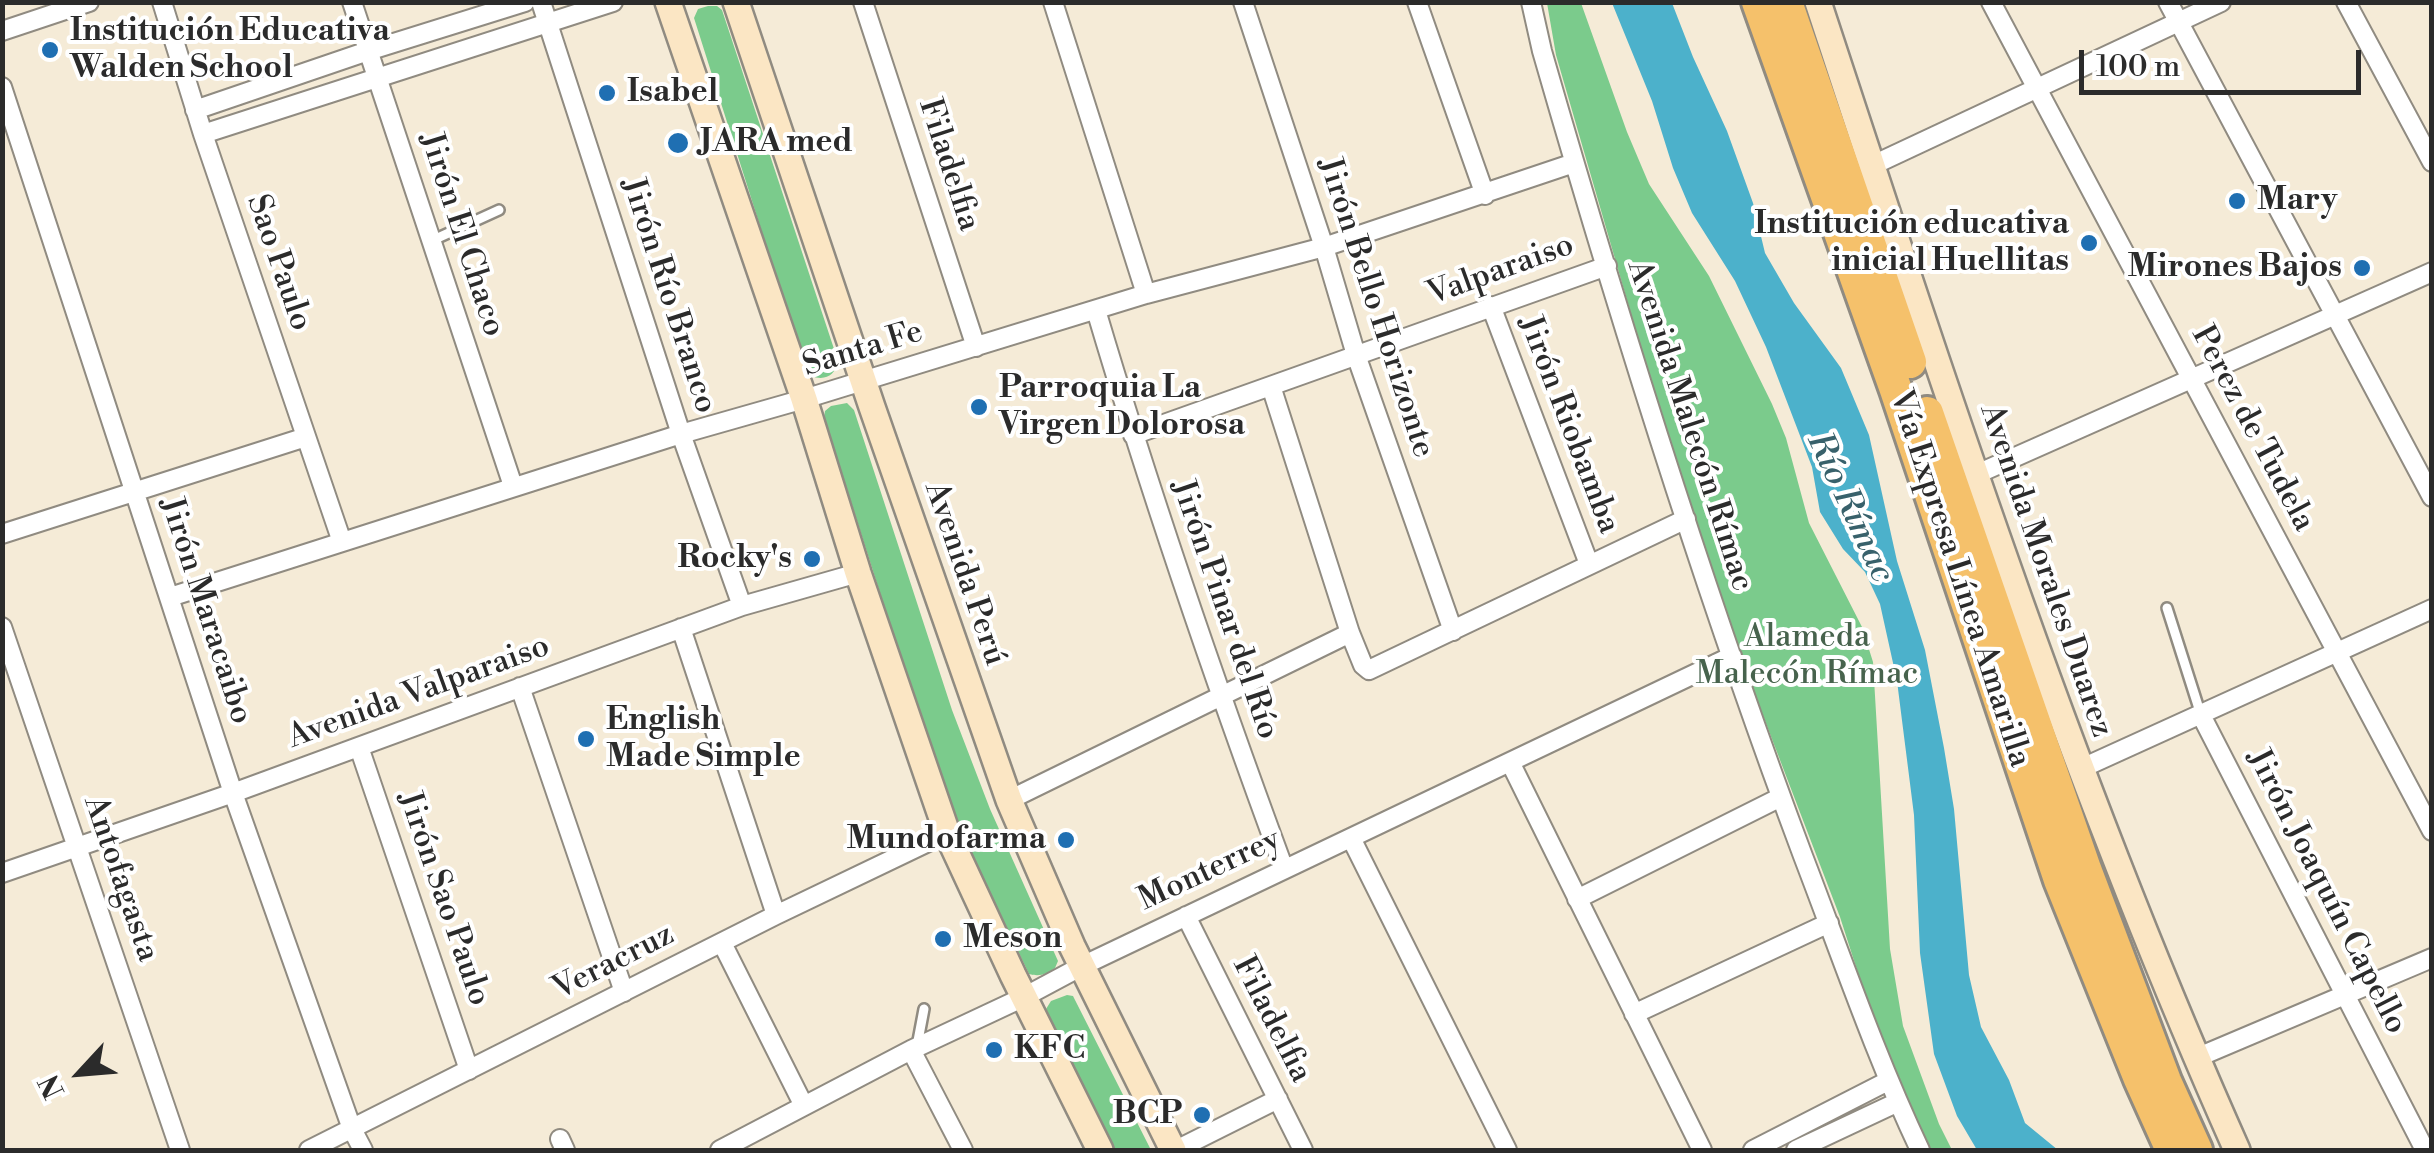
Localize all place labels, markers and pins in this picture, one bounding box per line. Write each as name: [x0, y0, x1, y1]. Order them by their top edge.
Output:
place label: Institución Educativa Walden School: [70, 13, 390, 88]
marker: Institución Educativa Walden School: [39, 39, 61, 61]
place label: Isabel: [627, 74, 718, 112]
marker: Isabel: [596, 82, 618, 104]
place label: JARA med: [700, 124, 853, 162]
marker: JARA med: [665, 130, 691, 156]
place label: Mary: [2257, 182, 2337, 220]
marker: Mary: [2226, 190, 2248, 212]
place label: Institución educativa inicial Huellitas: [1754, 206, 2069, 281]
marker: Institución educativa inicial Huellitas: [2078, 232, 2100, 254]
place label: Mirones Bajos: [2128, 249, 2342, 287]
marker: Mirones Bajos: [2351, 257, 2373, 279]
place label: Parroquia La Virgen Dolorosa: [999, 370, 1245, 445]
marker: Parroquia La Virgen Dolorosa: [968, 396, 990, 418]
place label: Rocky's: [677, 540, 792, 578]
marker: Rocky's: [801, 548, 823, 570]
place label: English Made Simple: [606, 702, 801, 777]
marker: English Made Simple: [575, 728, 597, 750]
place label: Mundofarma: [847, 821, 1046, 859]
marker: Mundofarma: [1055, 829, 1077, 851]
place label: Meson: [963, 920, 1062, 958]
marker: Meson: [932, 928, 954, 950]
place label: KFC: [1014, 1031, 1085, 1069]
marker: KFC: [983, 1039, 1005, 1061]
place label: BCP: [1113, 1096, 1182, 1134]
marker: BCP: [1191, 1104, 1213, 1126]

